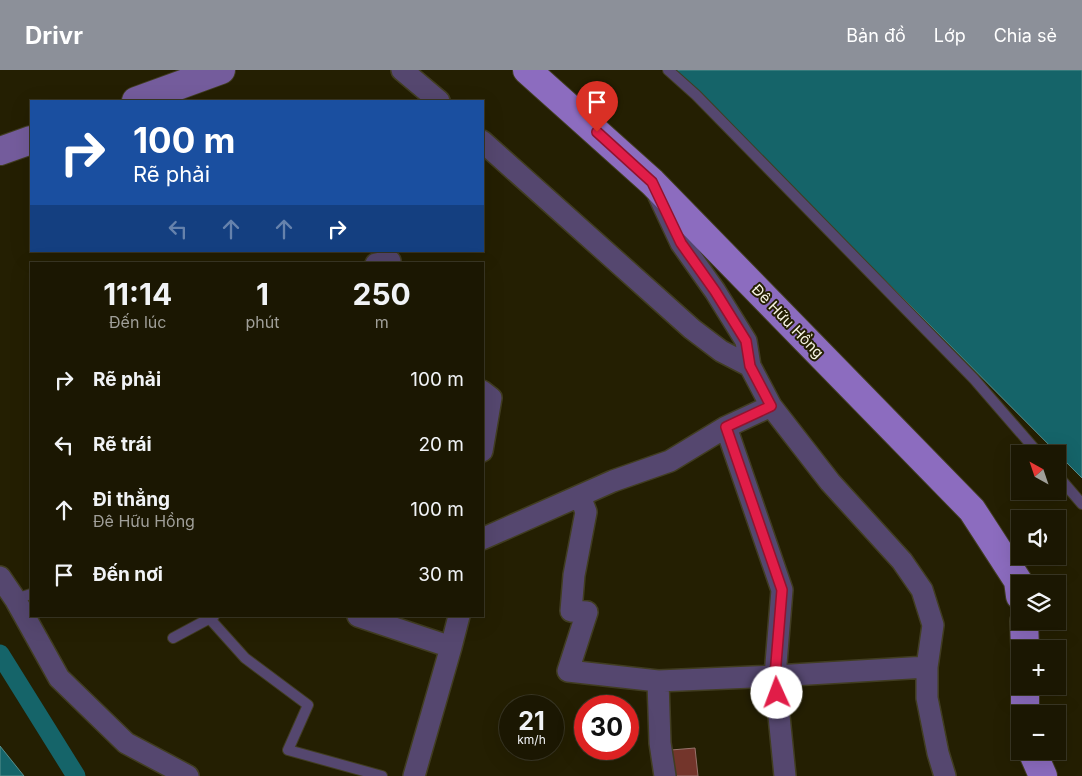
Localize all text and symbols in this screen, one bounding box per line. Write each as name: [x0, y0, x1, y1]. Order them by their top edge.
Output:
text: Drivr: [25, 21, 83, 50]
text: Bản đồ: [846, 25, 906, 46]
text: Lớp: [934, 25, 966, 46]
text: Chia sẻ: [994, 25, 1057, 46]
pin: [576, 81, 618, 132]
icon: arrive: [583, 88, 611, 116]
text: 100 m: [133, 119, 236, 161]
icon: right: [50, 120, 115, 185]
text: Rẽ phải: [133, 161, 210, 187]
icon: left: [164, 215, 192, 243]
icon: ahead: [217, 215, 245, 243]
icon: ahead: [270, 215, 298, 243]
icon: right: [323, 215, 351, 243]
text: 11:14: [103, 276, 172, 312]
text: 1: [256, 276, 269, 312]
text: 250: [353, 276, 411, 312]
street label: Đê Hữu Hồng: [748, 280, 828, 362]
text: Đến lúc: [109, 312, 166, 332]
text: phút: [245, 312, 279, 332]
text: m: [375, 312, 389, 332]
icon: right: [50, 366, 78, 394]
text: Rẽ phải: [93, 368, 161, 391]
text: 100 m: [410, 368, 464, 391]
icon: left: [50, 431, 78, 459]
text: Rẽ trái: [93, 433, 152, 456]
text: 20 m: [418, 433, 464, 456]
north arrow: [1011, 445, 1066, 500]
map controls: [1011, 445, 1066, 760]
text: Đi thẳng: [93, 488, 170, 511]
icon: ahead: [50, 496, 78, 524]
text: 100 m: [410, 498, 464, 521]
button: sound: [1011, 510, 1066, 565]
text: Đê Hữu Hồng: [93, 511, 195, 531]
icon: arrive: [50, 561, 78, 589]
text: Đến nơi: [93, 563, 163, 586]
text: 30 m: [418, 563, 464, 586]
button: layers: [1011, 575, 1066, 630]
button: +: [1011, 640, 1066, 695]
position arrow: [750, 666, 802, 718]
speed limit sign: 30: [574, 695, 639, 760]
button: −: [1011, 705, 1066, 760]
text: 21: [518, 706, 545, 736]
text: km/h: [517, 732, 546, 747]

